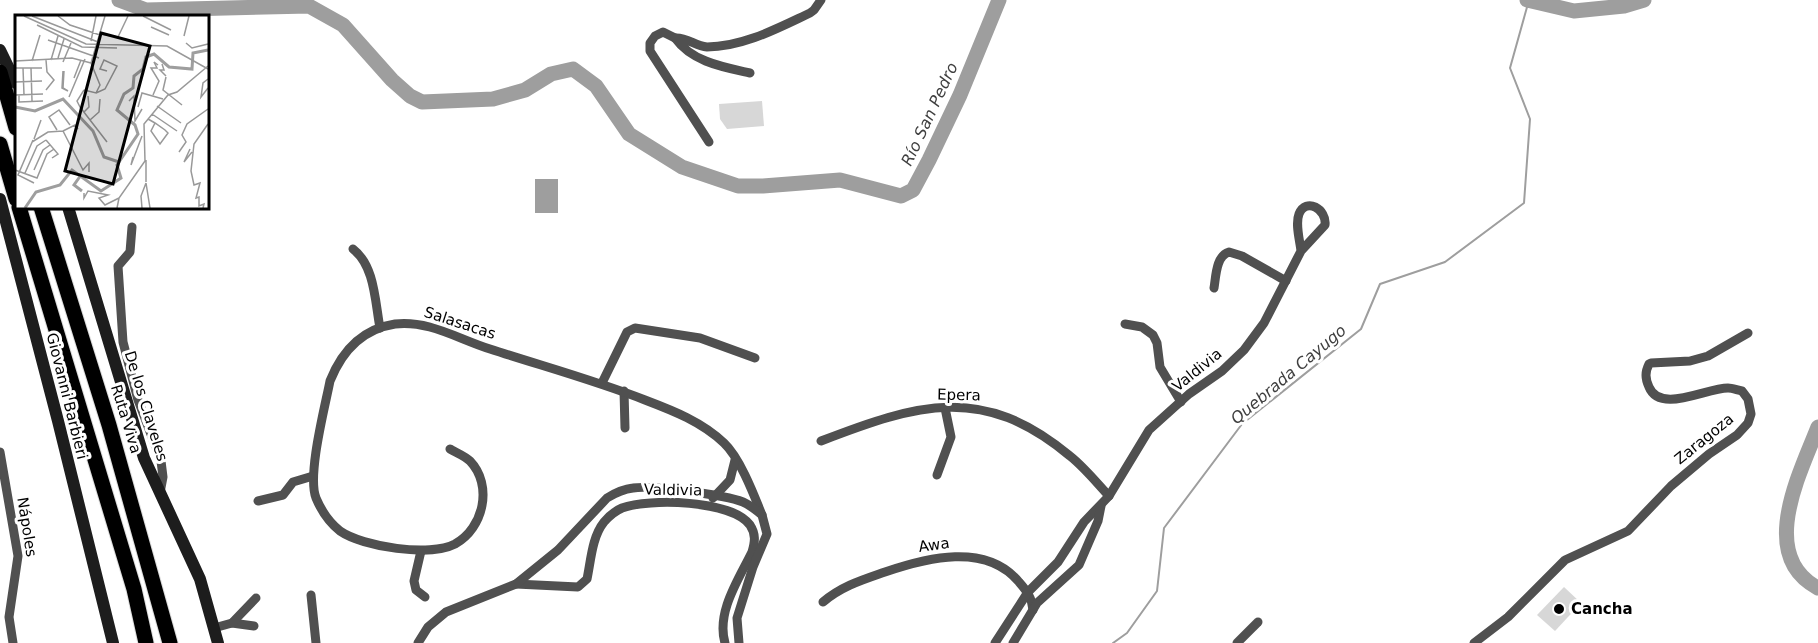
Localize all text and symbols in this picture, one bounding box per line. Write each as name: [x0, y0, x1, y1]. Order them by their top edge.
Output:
inset map: [15, 15, 208, 208]
water label: Río San Pedro: [897, 59, 962, 169]
street label: Salasacas: [422, 303, 498, 343]
water label: Quebrada Cayugo: [1227, 320, 1350, 428]
street label: Giovanni Barbieri: [43, 331, 91, 461]
street label: Valdivia: [1169, 345, 1225, 395]
street label: De los Claveles: [121, 349, 171, 464]
street label: Ruta Viva: [107, 382, 145, 456]
street label: Epera: [937, 386, 981, 404]
street label: Zaragoza: [1671, 410, 1737, 468]
street label: Valdivia: [644, 480, 702, 500]
street label: Nápoles: [13, 496, 41, 558]
street label: Awa: [917, 534, 951, 556]
place label: Cancha: [1571, 600, 1633, 618]
marker: Cancha: [1552, 602, 1566, 616]

